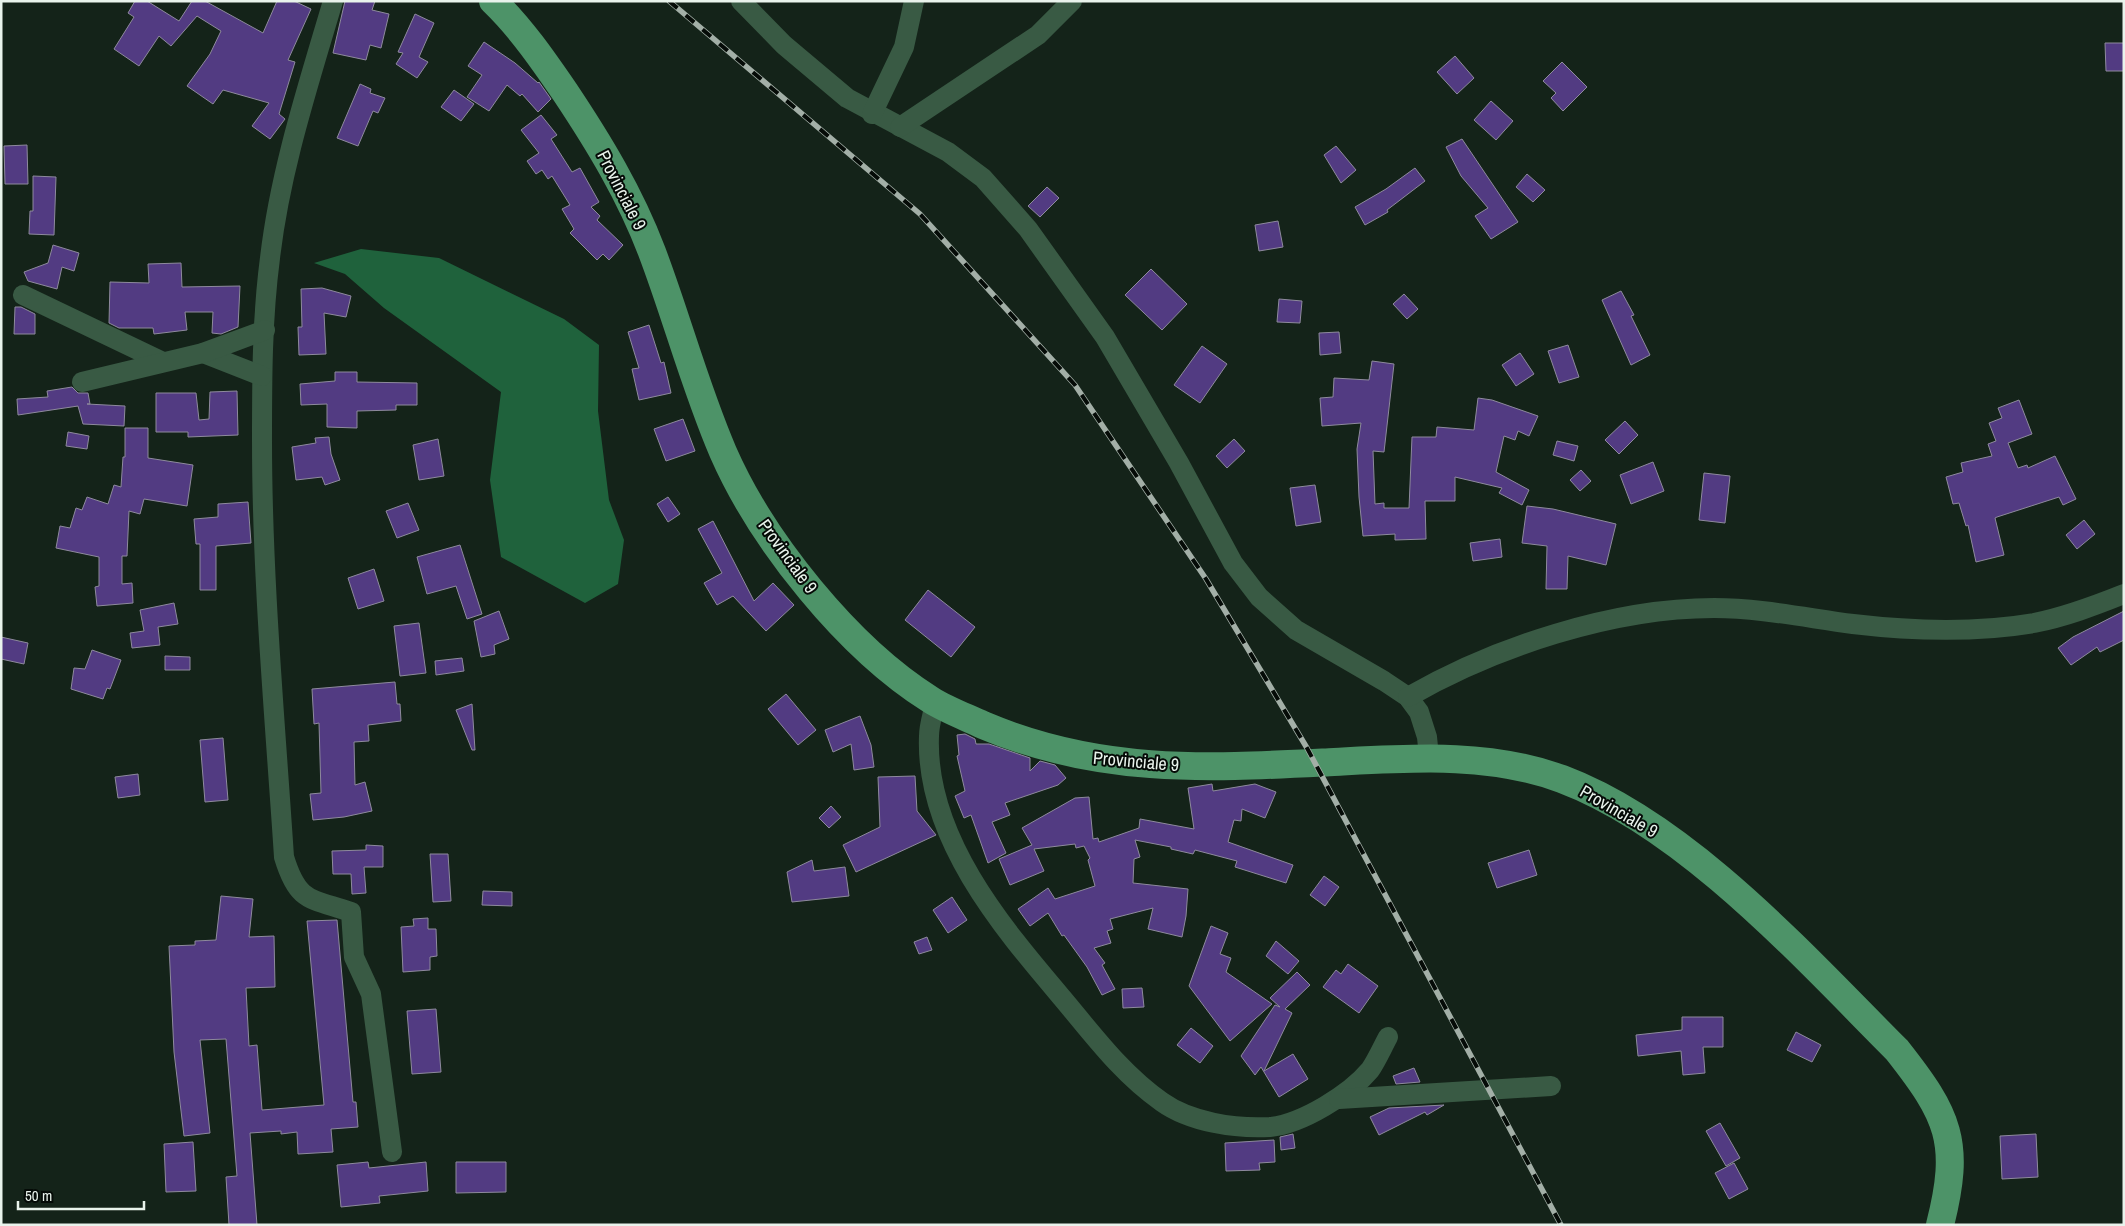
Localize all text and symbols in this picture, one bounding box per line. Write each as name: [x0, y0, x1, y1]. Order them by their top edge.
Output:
street label: Provinciale 9: [591, 146, 653, 234]
street label: Provinciale 9: [753, 514, 823, 598]
street label: Provinciale 9: [1092, 745, 1180, 777]
street label: Provinciale 9: [1575, 779, 1663, 843]
scale bar: [18, 1178, 144, 1210]
text: 50 m: [25, 1185, 52, 1206]

